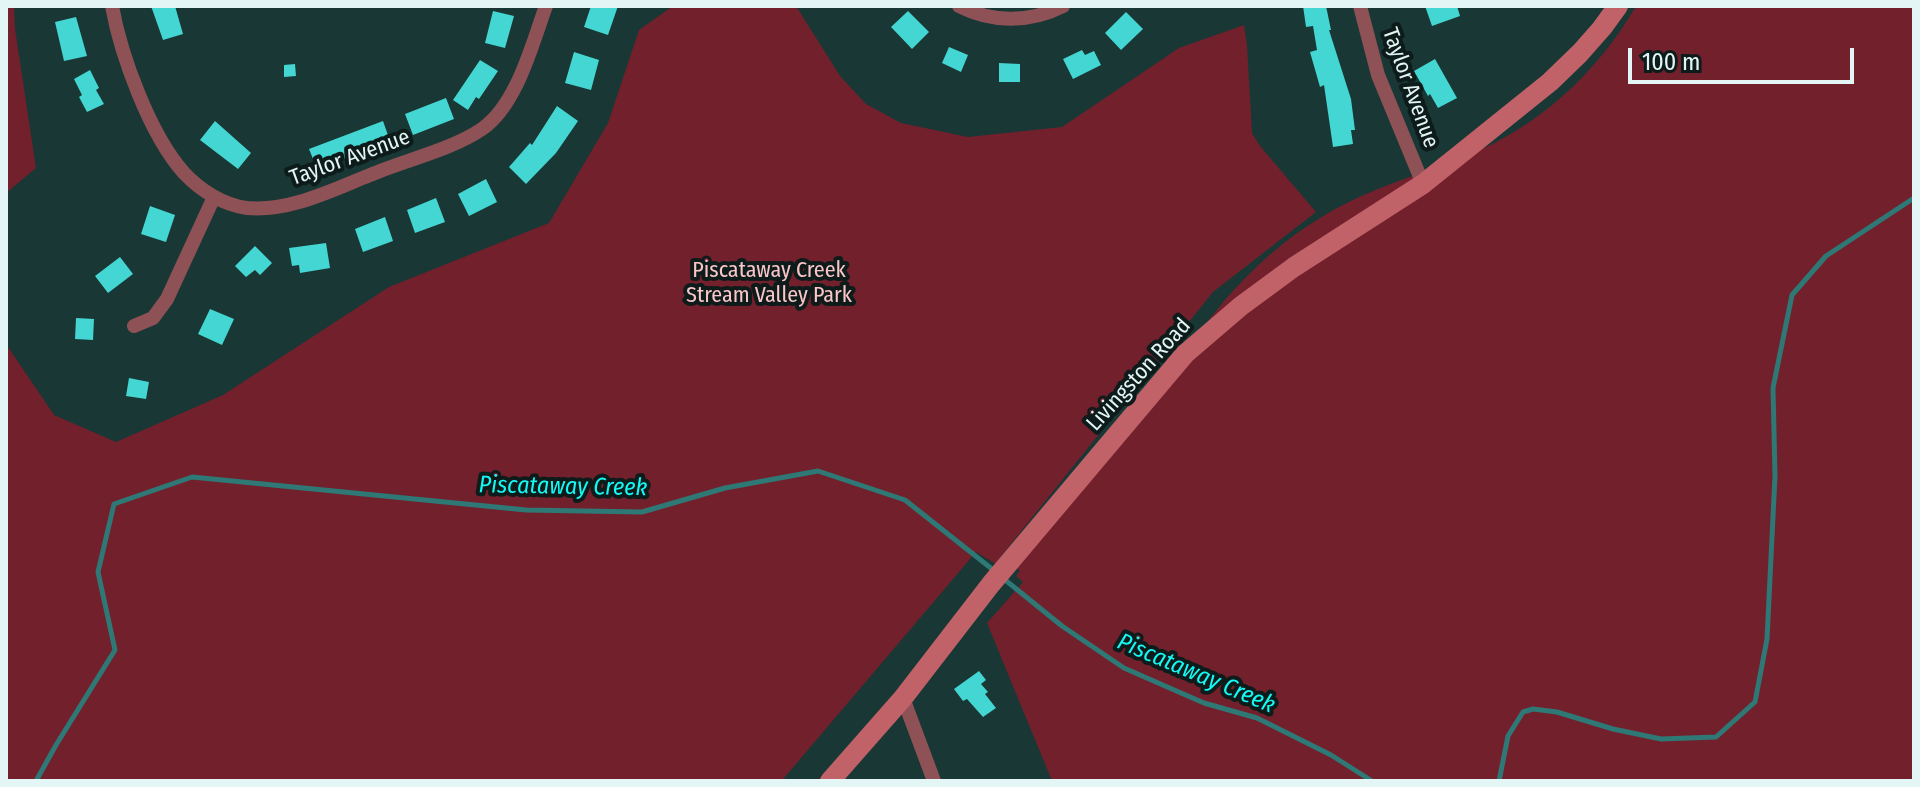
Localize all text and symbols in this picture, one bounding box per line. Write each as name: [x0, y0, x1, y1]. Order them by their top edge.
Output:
street label: Taylor Avenue: [1376, 24, 1444, 152]
scale bar: [1632, 32, 1858, 82]
text: 100 m: [1642, 48, 1700, 76]
street label: Taylor Avenue: [286, 124, 414, 192]
park label: Piscataway Creek Stream Valley Park: [686, 258, 852, 310]
street label: Livingston Road: [1081, 313, 1197, 437]
water label: Piscataway Creek: [478, 471, 648, 503]
water label: Piscataway Creek: [1113, 628, 1279, 720]

